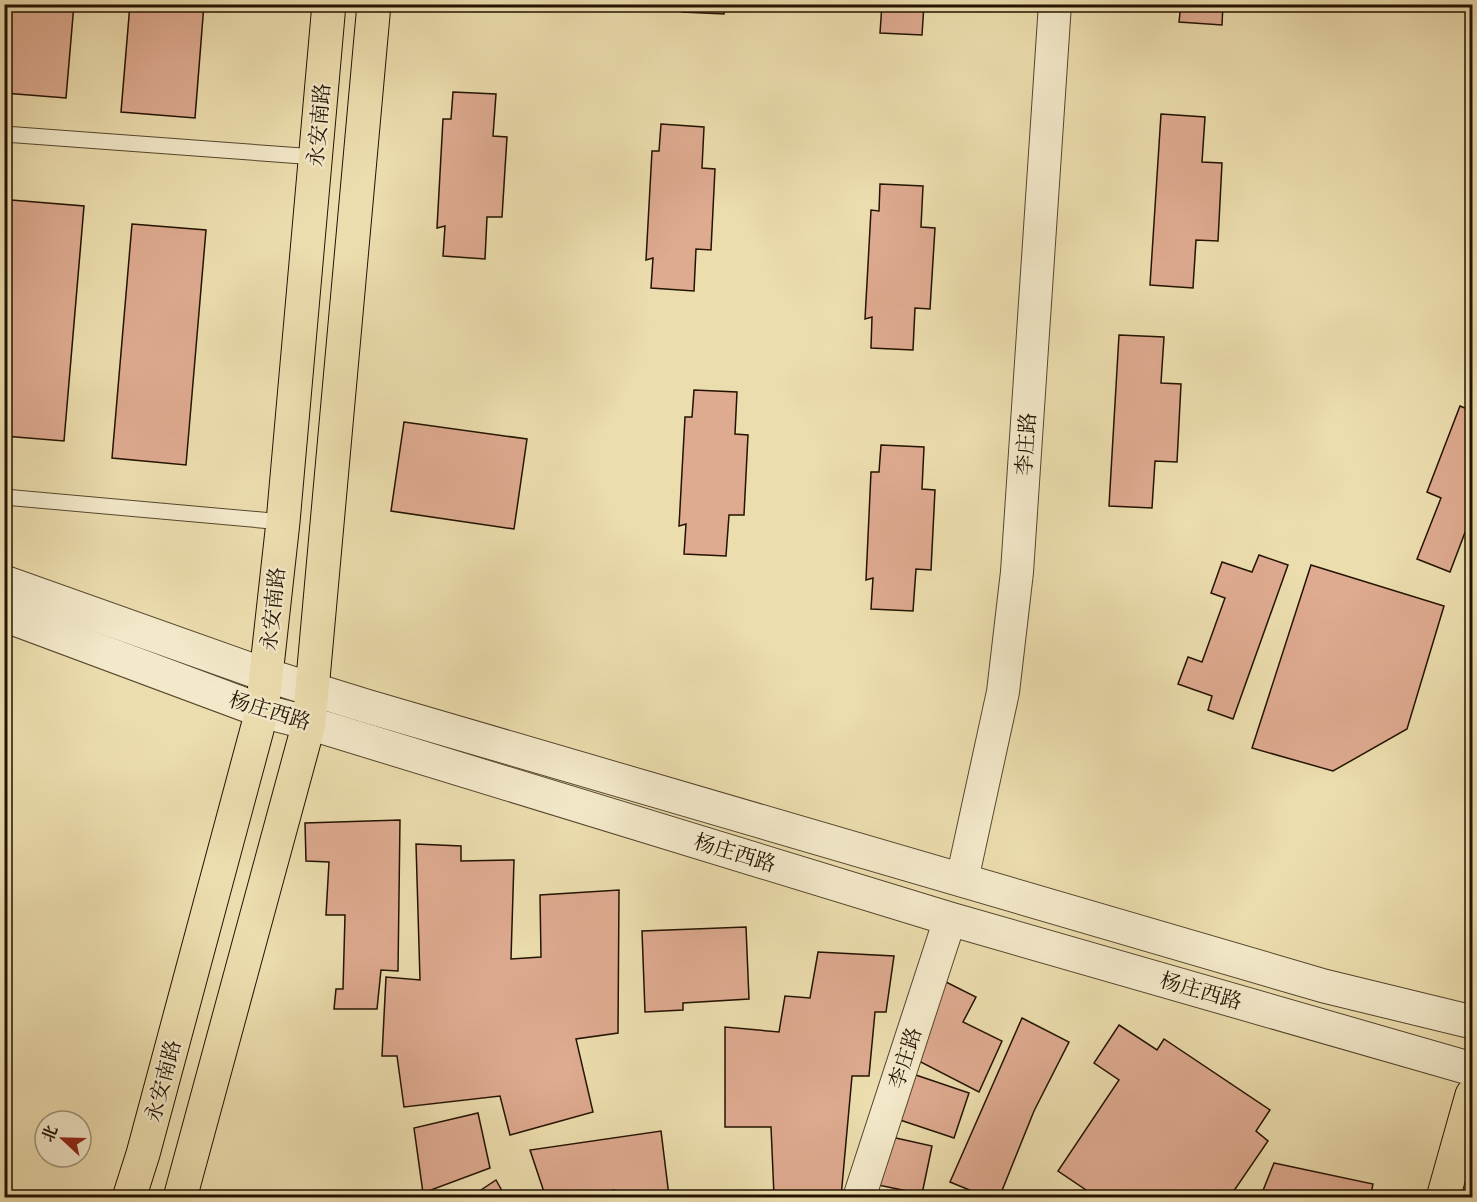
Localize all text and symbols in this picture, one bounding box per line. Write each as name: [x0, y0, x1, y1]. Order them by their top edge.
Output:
street label: 永安南路: [299, 82, 338, 168]
street label: 李庄路: [1008, 411, 1043, 476]
street label: 永安南路: [253, 566, 292, 652]
street label: 杨庄西路: [225, 683, 315, 738]
street label: 杨庄西路: [690, 825, 780, 880]
street label: 杨庄西路: [1156, 964, 1246, 1017]
street label: 李庄路: [880, 1023, 929, 1093]
street label: 永安南路: [137, 1036, 188, 1125]
north arrow: [33, 1109, 93, 1169]
text: 北: [35, 1121, 63, 1145]

